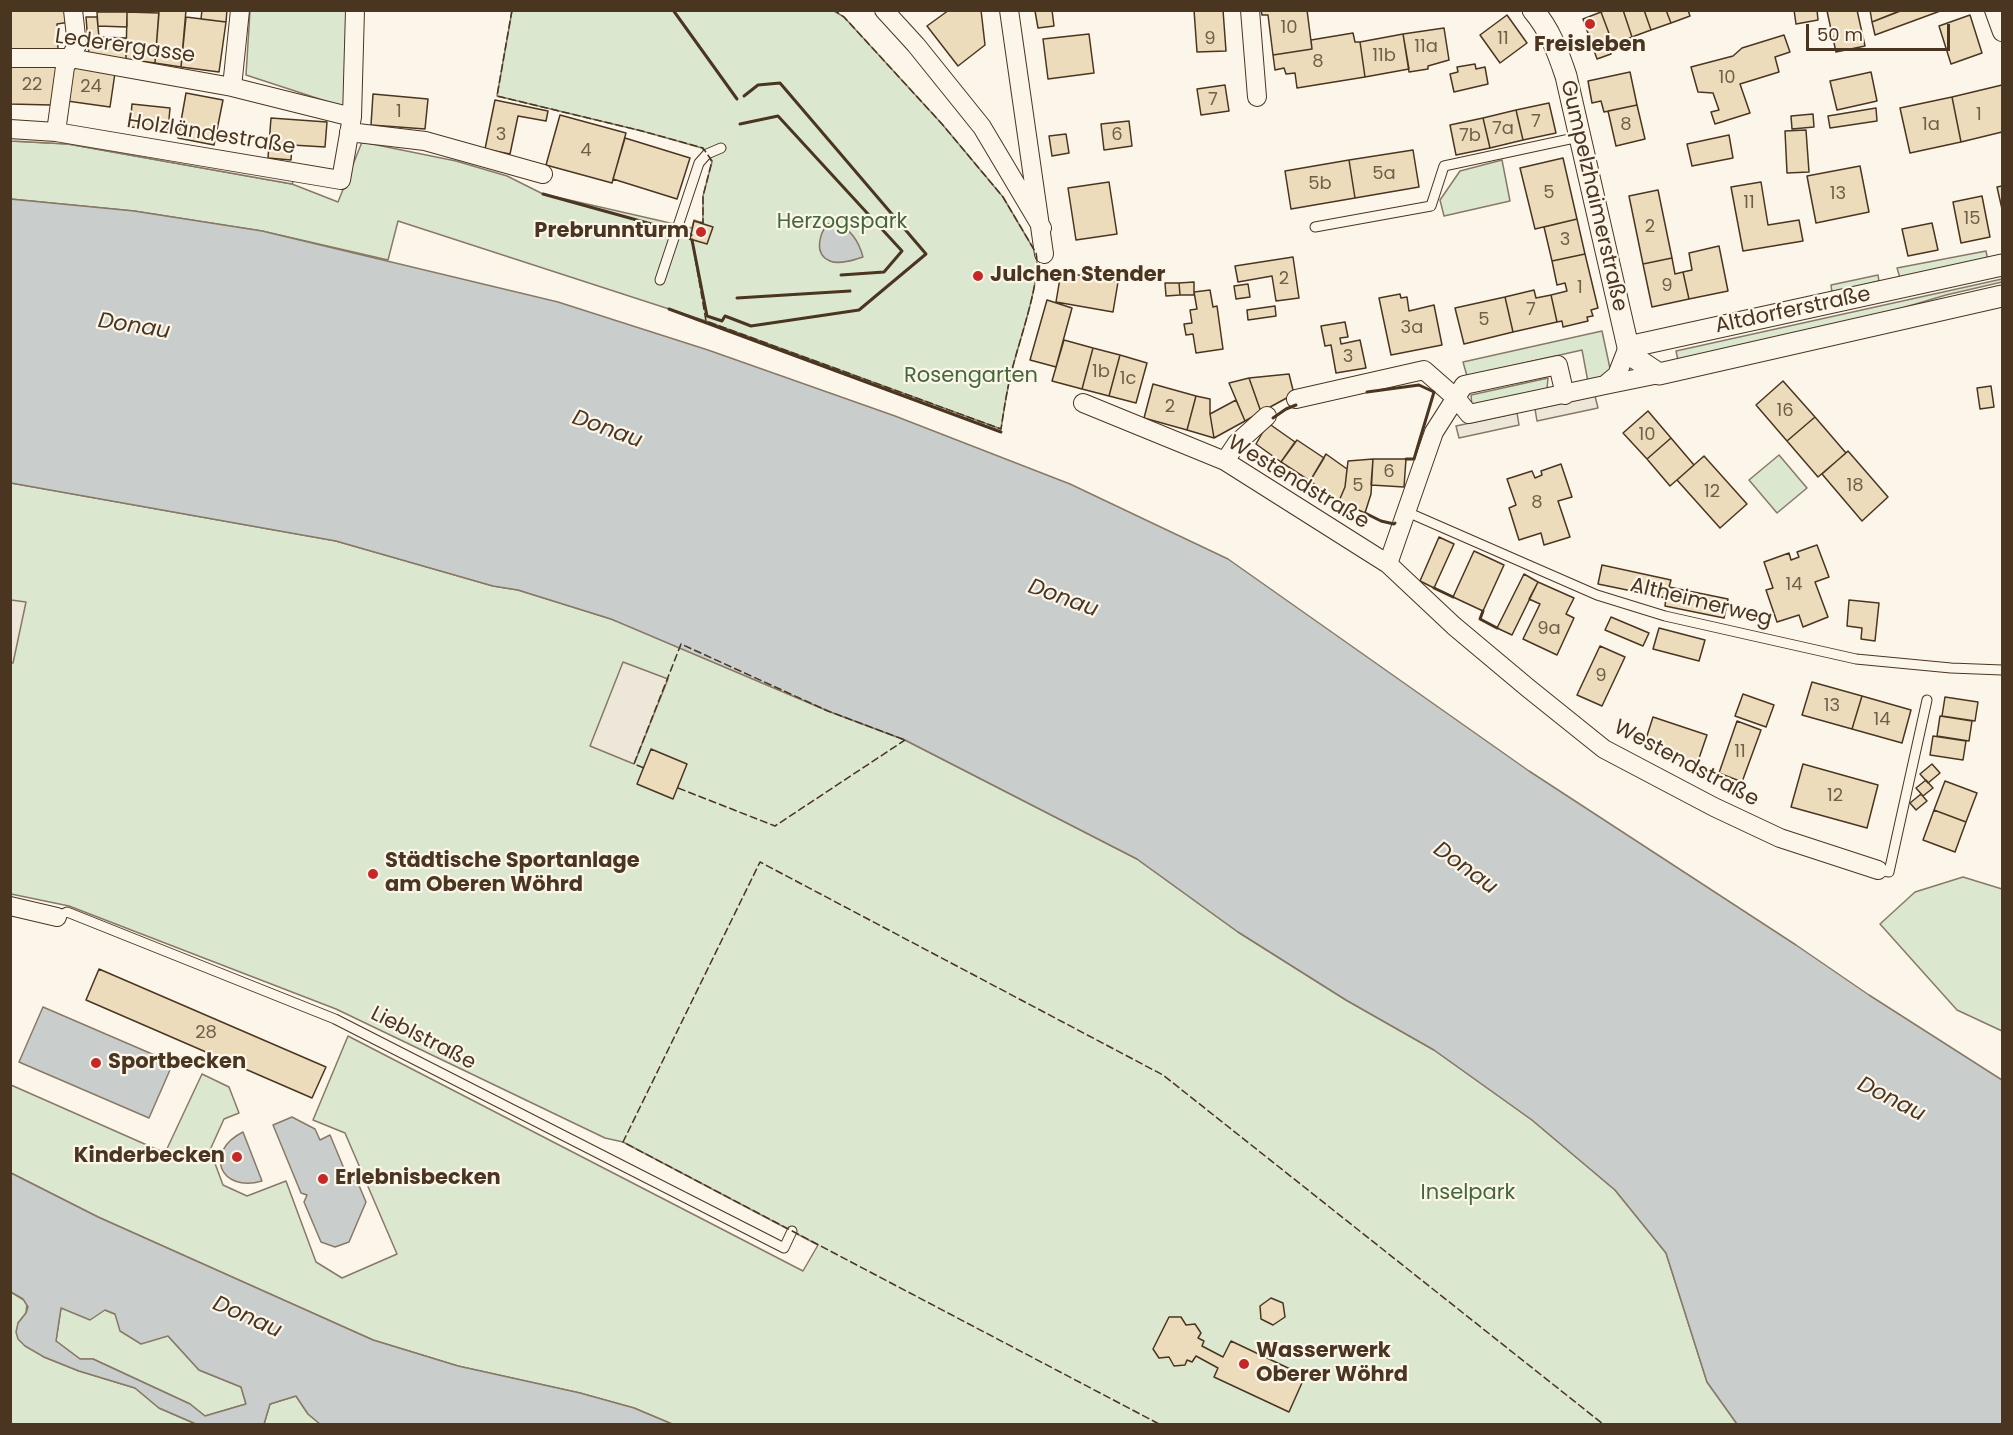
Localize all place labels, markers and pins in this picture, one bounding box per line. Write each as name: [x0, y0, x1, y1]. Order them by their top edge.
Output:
marker: Freisleben: [1583, 17, 1597, 31]
place label: Freisleben: [1534, 33, 1646, 59]
place label: Prebrunnturm: [534, 219, 689, 245]
marker: Prebrunnturm: [694, 225, 708, 239]
place label: Julchen Stender: [990, 263, 1166, 289]
marker: Julchen Stender: [971, 269, 985, 283]
place label: Städtische Sportanlage am Oberen Wöhrd: [385, 849, 640, 899]
marker: Städtische Sportanlage am Oberen Wöhrd: [366, 867, 380, 881]
place label: Sportbecken: [108, 1050, 246, 1076]
marker: Sportbecken: [89, 1056, 103, 1070]
place label: Kinderbecken: [74, 1144, 225, 1170]
marker: Kinderbecken: [230, 1150, 244, 1164]
place label: Erlebnisbecken: [335, 1166, 501, 1192]
marker: Erlebnisbecken: [316, 1172, 330, 1186]
place label: Wasserwerk Oberer Wöhrd: [1256, 1339, 1408, 1389]
marker: Wasserwerk Oberer Wöhrd: [1237, 1357, 1251, 1371]

